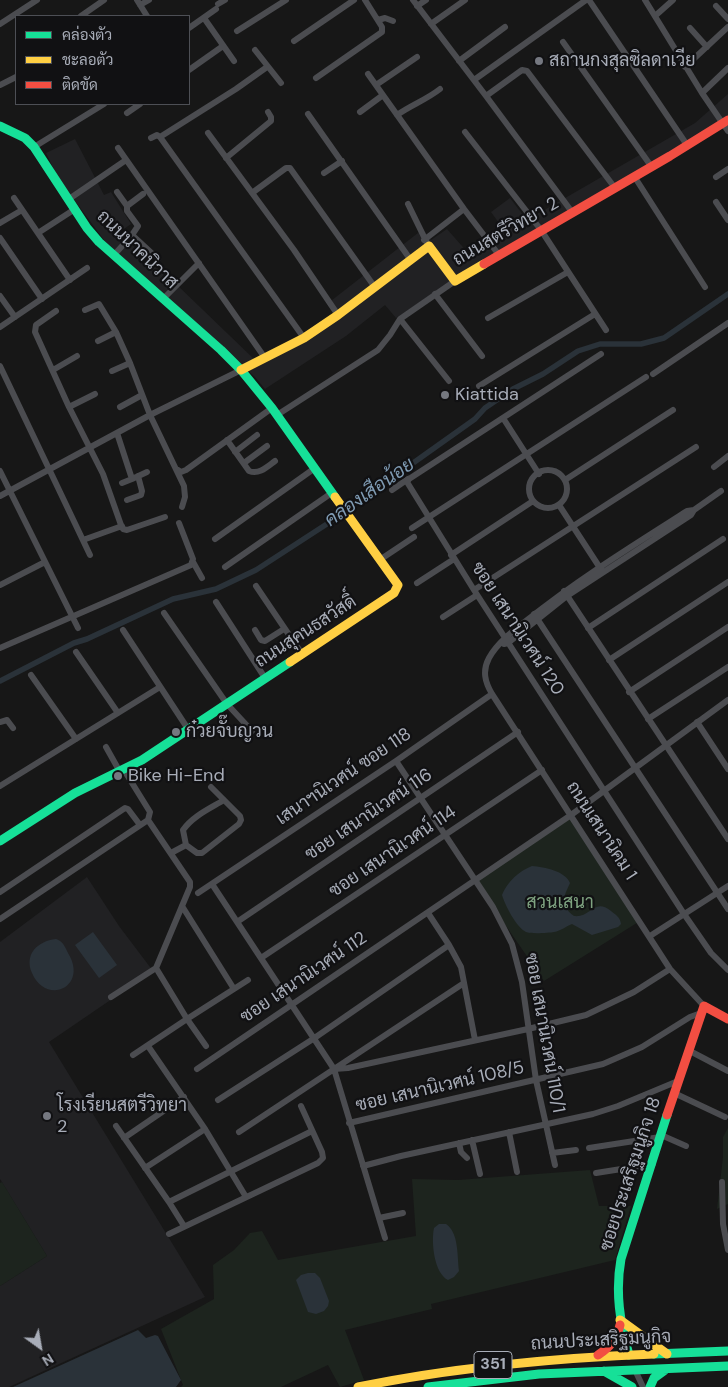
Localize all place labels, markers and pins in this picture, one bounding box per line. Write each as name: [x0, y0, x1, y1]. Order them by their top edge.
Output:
place label: สถานกงสุลซิลดาเวีย: [549, 50, 696, 72]
marker: สถานกงสุลซิลดาเวีย: [533, 55, 545, 67]
place label: Kiattida: [455, 384, 519, 406]
marker: Kiattida: [439, 389, 451, 401]
place label: ก๋วยจั๊บญวน: [186, 721, 273, 743]
marker: ก๋วยจั๊บญวน: [170, 726, 182, 738]
place label: Bike Hi-End: [128, 765, 225, 787]
marker: Bike Hi-End: [112, 770, 124, 782]
place label: โรงเรียนสตรีวิทยา 2: [57, 1095, 187, 1138]
marker: โรงเรียนสตรีวิทยา 2: [41, 1110, 53, 1122]

